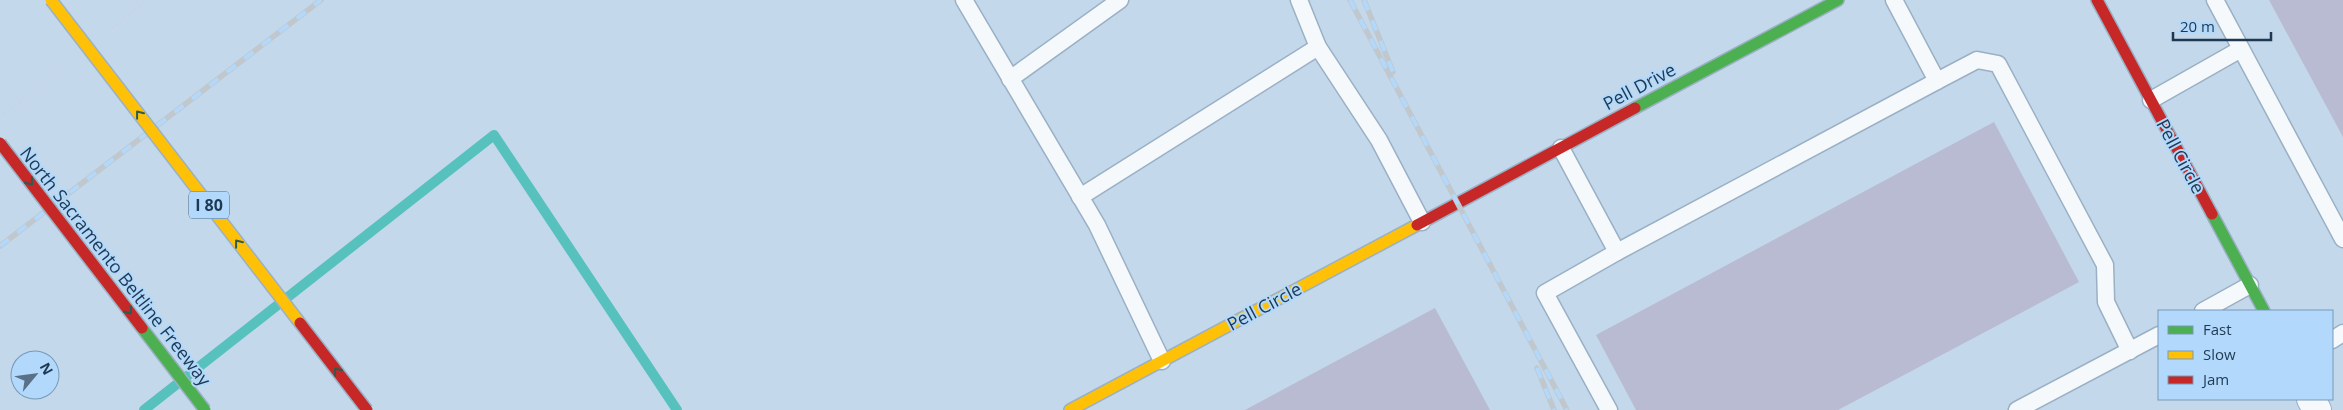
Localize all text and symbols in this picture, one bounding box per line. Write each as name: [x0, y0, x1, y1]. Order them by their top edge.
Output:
scale bar: [2173, 10, 2270, 42]
text: 20 m: [2180, 16, 2215, 36]
street label: Pell Drive: [1599, 57, 1679, 115]
one-way arrow: [136, 110, 145, 120]
street label: Pell Circle: [2151, 115, 2211, 197]
street label: North Sacramento Beltline Freeway: [16, 142, 216, 390]
one-way arrow: [24, 176, 32, 185]
road number: I 80: [189, 192, 229, 218]
one-way arrow: [236, 240, 244, 249]
street label: Pell Circle: [1223, 276, 1305, 336]
one-way arrow: [123, 305, 131, 314]
legend: [2158, 310, 2333, 400]
text: Fast: [2203, 319, 2232, 339]
text: Slow: [2203, 344, 2236, 364]
north arrow: [10, 350, 60, 400]
one-way arrow: [335, 368, 343, 377]
text: Jam: [2201, 369, 2229, 389]

